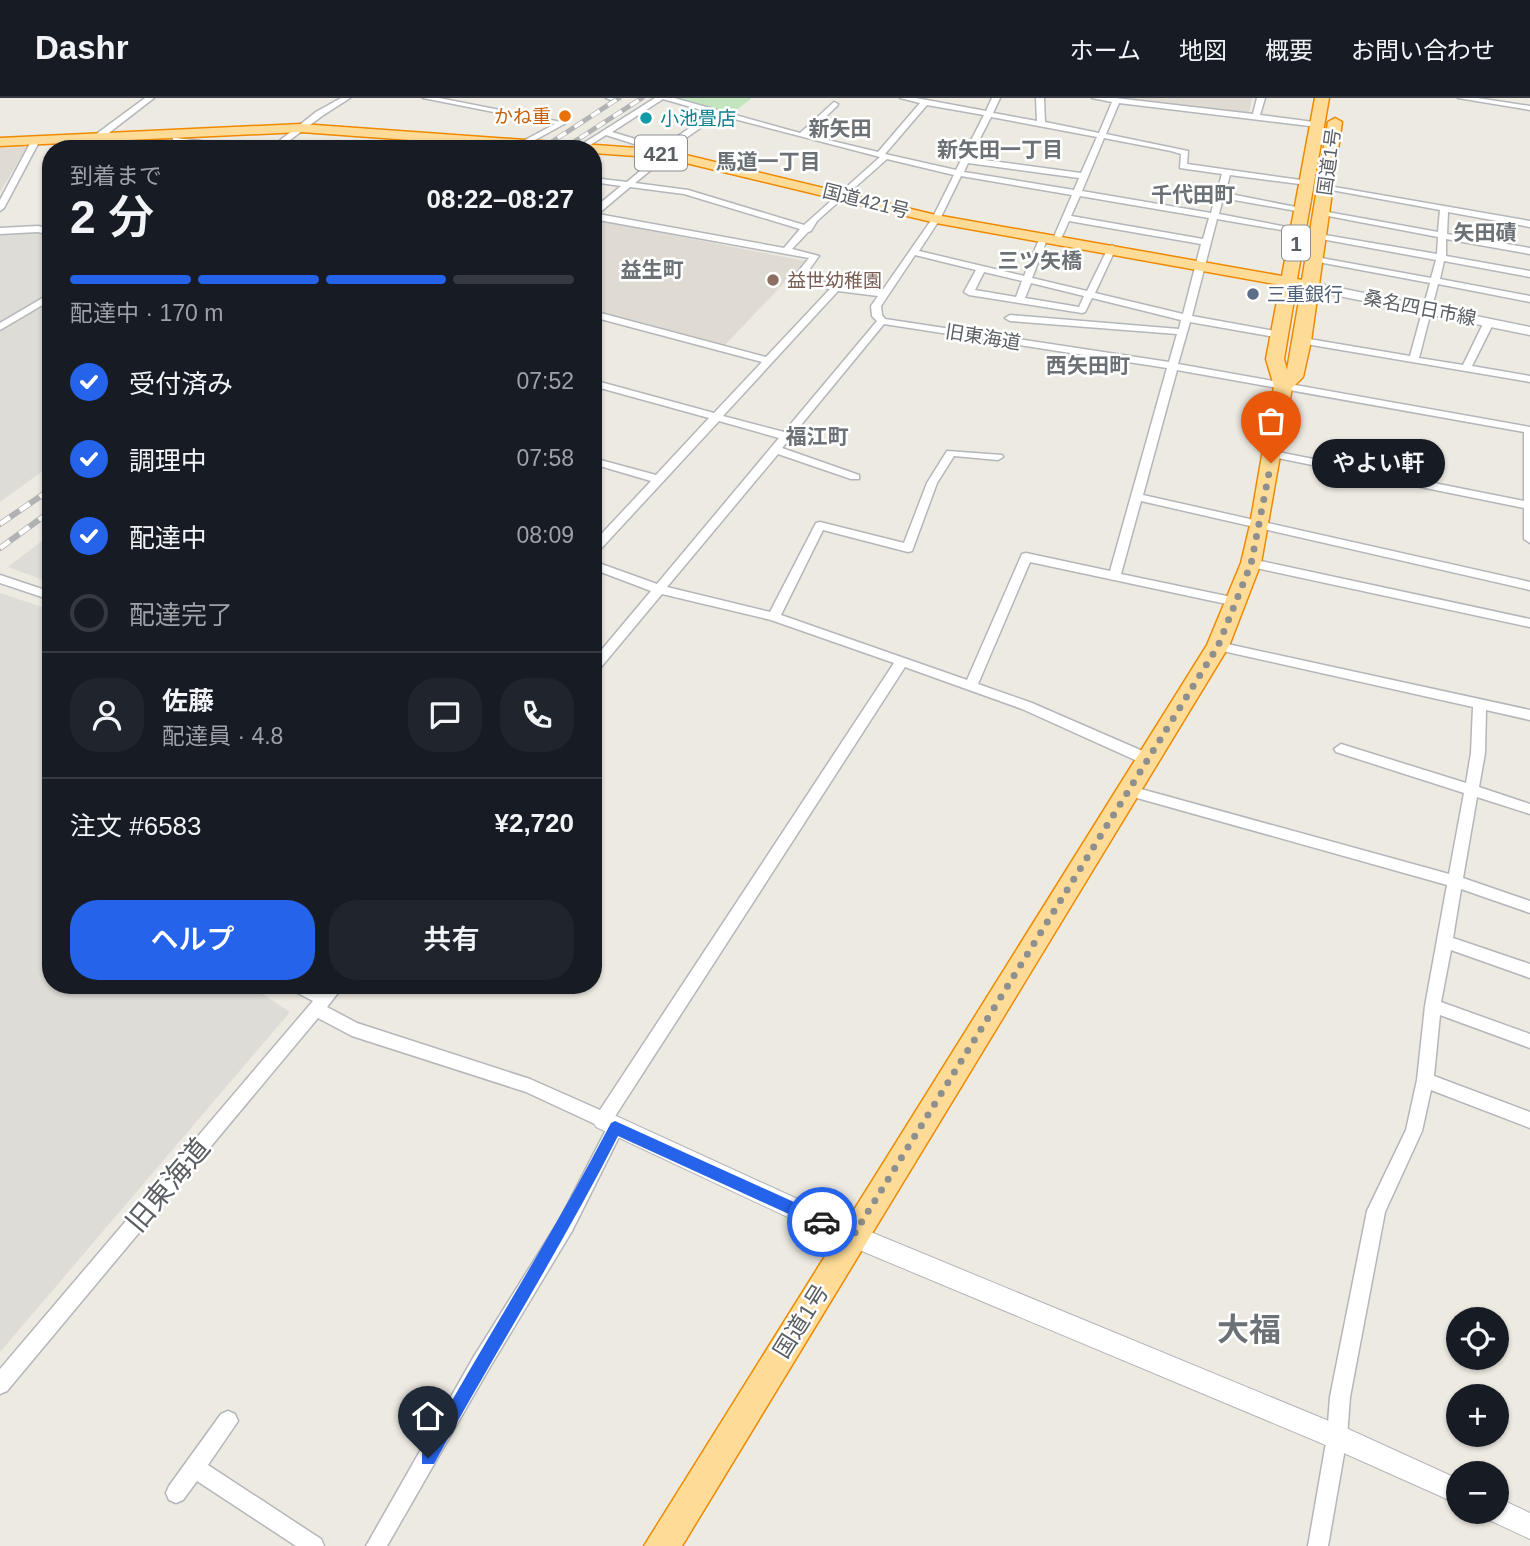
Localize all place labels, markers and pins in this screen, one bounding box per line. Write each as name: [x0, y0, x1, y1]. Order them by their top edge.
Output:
place label: かね重: [494, 106, 551, 127]
marker: かね重: [557, 108, 573, 124]
place label: 小池畳店: [660, 108, 736, 129]
marker: 小池畳店: [638, 110, 654, 126]
place label: 益世幼稚園: [787, 270, 882, 291]
marker: 益世幼稚園: [765, 272, 781, 288]
place label: 三重銀行: [1267, 284, 1343, 305]
marker: 三重銀行: [1245, 286, 1261, 302]
pin: [1241, 391, 1301, 463]
callout: やよい軒: [1313, 438, 1446, 488]
pin: [398, 1386, 458, 1458]

